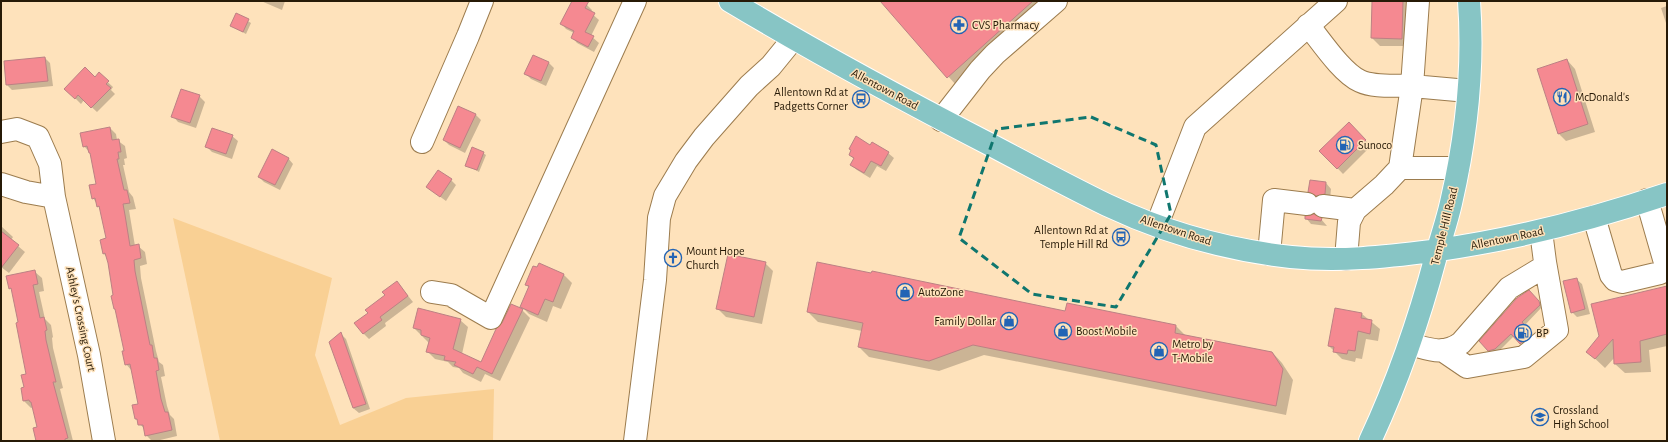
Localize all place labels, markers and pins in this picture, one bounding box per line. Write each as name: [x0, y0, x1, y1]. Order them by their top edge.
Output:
pharmacy icon: CVS Pharmacy: [949, 15, 969, 35]
place label: CVS Pharmacy: [972, 19, 1039, 32]
place label: Allentown Rd at Padgetts Corner: [774, 86, 848, 112]
restaurant icon: McDonald's: [1552, 87, 1572, 107]
bus stop icon: Allentown Rd at Padgetts Corner: [851, 89, 871, 109]
place label: McDonald's: [1575, 91, 1629, 103]
fuel station icon: Sunoco: [1335, 135, 1355, 155]
place label: Sunoco: [1358, 139, 1392, 151]
place label: Allentown Rd at Temple Hill Rd: [1034, 224, 1108, 250]
bus stop icon: Allentown Rd at Temple Hill Rd: [1111, 227, 1131, 247]
place label: Mount Hope Church: [686, 245, 745, 271]
church icon: Mount Hope Church: [663, 248, 683, 268]
shop icon: AutoZone: [895, 282, 915, 302]
place label: AutoZone: [918, 286, 964, 298]
shop icon: Family Dollar: [999, 311, 1019, 331]
place label: Family Dollar: [934, 315, 996, 328]
shop icon: Boost Mobile: [1053, 321, 1073, 341]
fuel station icon: BP: [1513, 323, 1533, 343]
place label: Boost Mobile: [1076, 325, 1137, 337]
place label: BP: [1536, 327, 1549, 339]
place label: Metro by T-Mobile: [1172, 338, 1213, 364]
shop icon: Metro by T-Mobile: [1149, 341, 1169, 361]
place label: Crossland High School: [1553, 404, 1609, 430]
school or university icon: Crossland High School: [1530, 407, 1550, 427]

